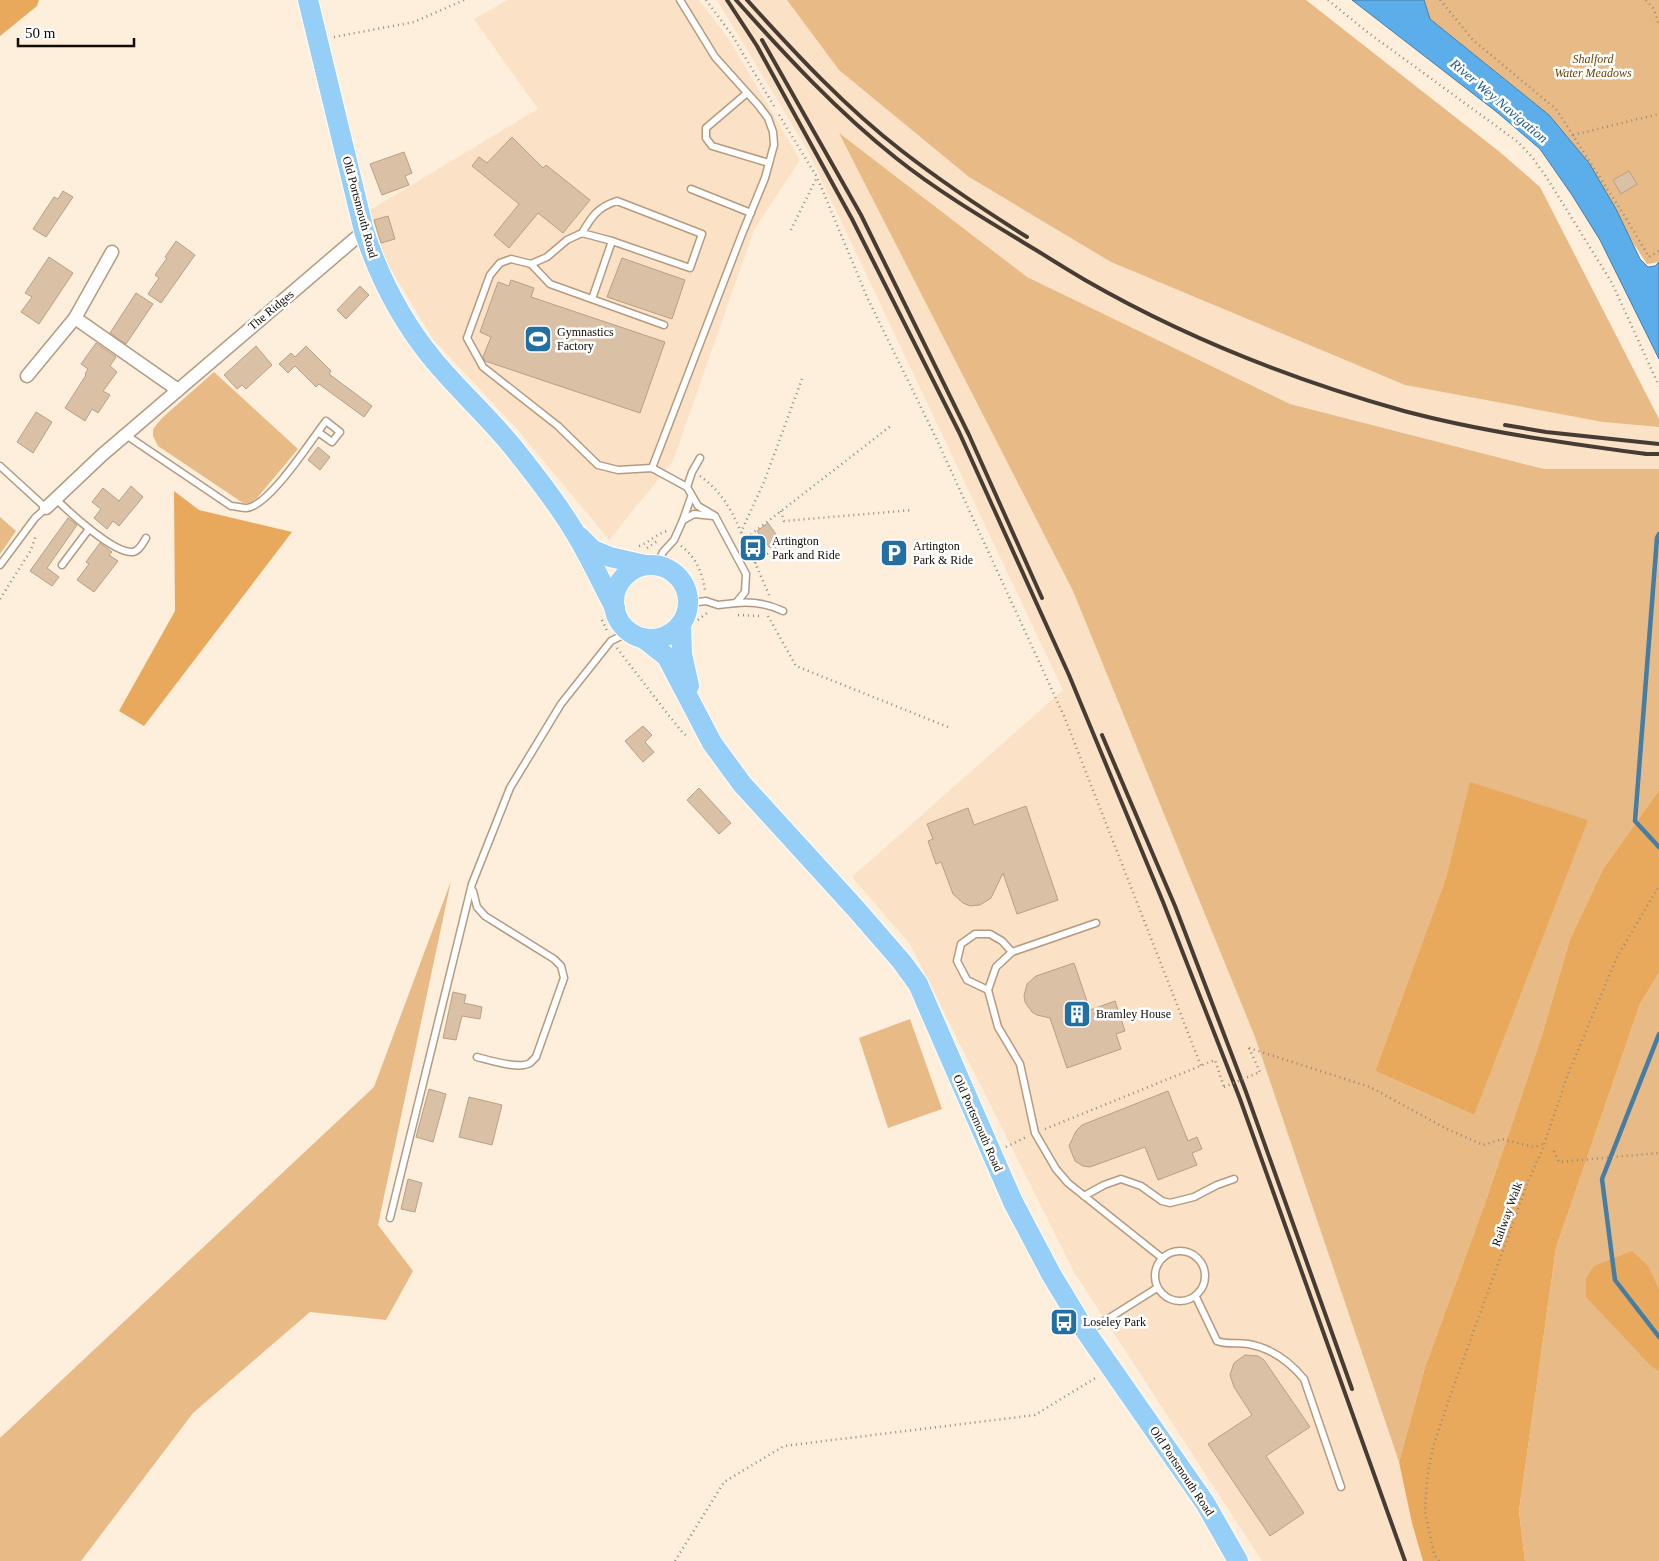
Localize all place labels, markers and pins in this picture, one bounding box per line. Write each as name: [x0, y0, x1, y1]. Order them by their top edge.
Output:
sports icon: Gymnastics Factory: [523, 324, 553, 354]
place label: Gymnastics Factory: [557, 325, 614, 353]
bus stop icon: Artington Park and Ride: [738, 533, 768, 563]
place label: Artington Park and Ride: [772, 534, 840, 562]
parking icon: Artington Park & Ride: [879, 538, 909, 568]
place label: Artington Park & Ride: [913, 539, 973, 567]
building icon: Bramley House: [1062, 999, 1092, 1029]
place label: Bramley House: [1096, 1007, 1171, 1021]
bus stop icon: Loseley Park: [1049, 1307, 1079, 1337]
place label: Loseley Park: [1083, 1315, 1146, 1329]

